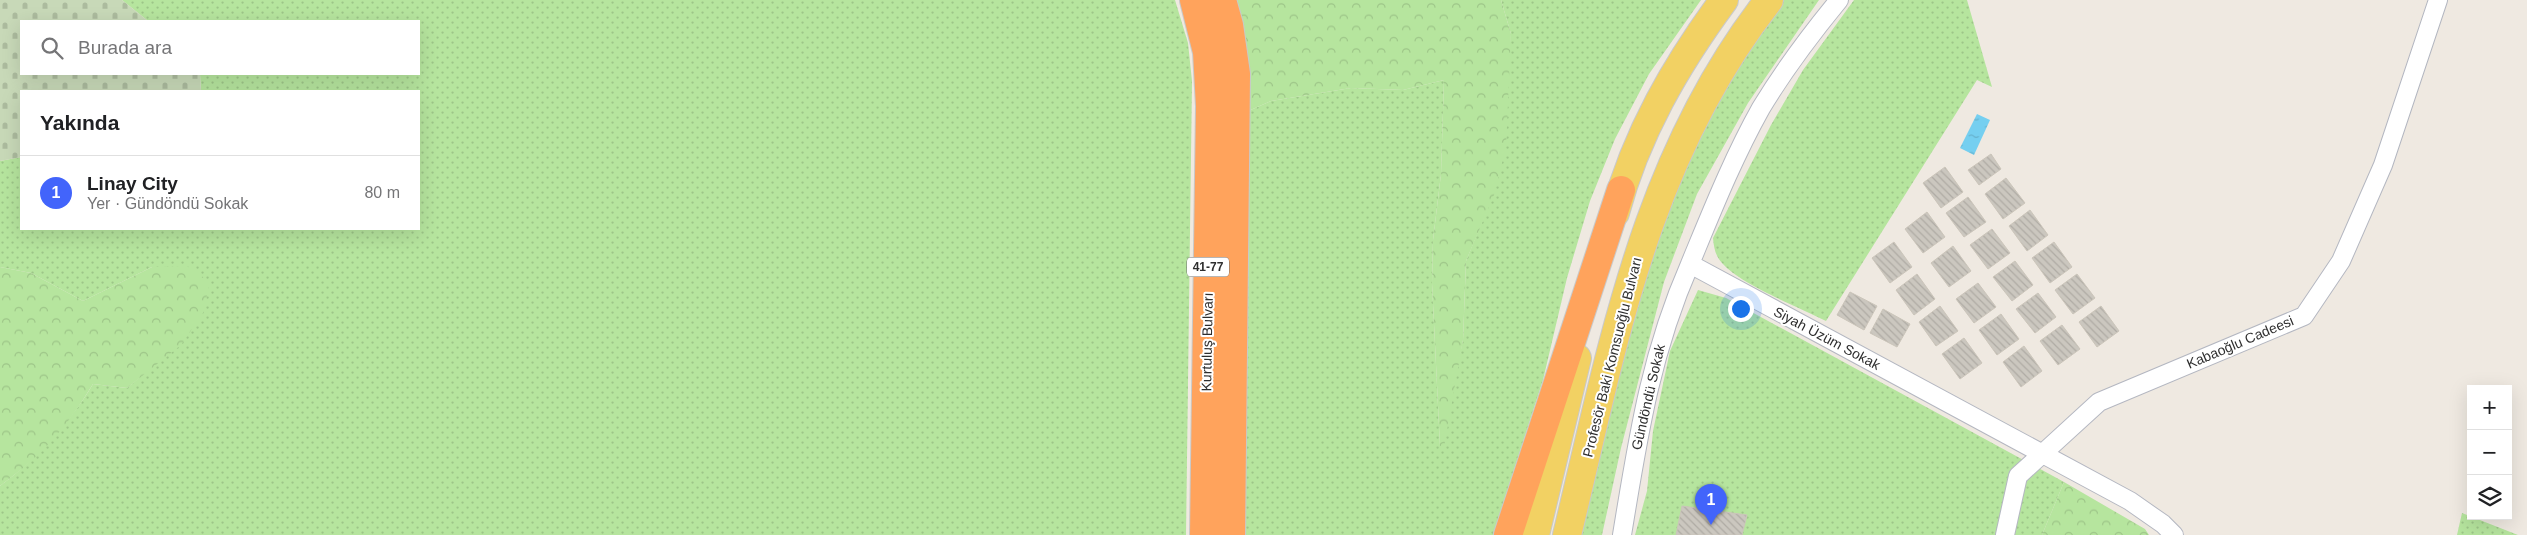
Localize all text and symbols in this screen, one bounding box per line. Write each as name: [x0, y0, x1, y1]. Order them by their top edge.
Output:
search box: [20, 20, 420, 75]
icon: search: [38, 34, 66, 62]
text: Burada ara: [78, 37, 172, 58]
text: Yakında: [40, 111, 119, 134]
text: Linay City: [87, 173, 178, 194]
text: 1: [52, 184, 60, 201]
text: 80 m: [364, 184, 400, 201]
text: Yer · Gündöndü Sokak: [87, 195, 248, 212]
street label: Profesör Baki Komsuoğlu Bulvarı: [1579, 255, 1645, 459]
road number: 41-77: [1187, 258, 1229, 276]
street label: Kurtuluş Bulvarı: [1198, 292, 1216, 392]
your location: [1728, 296, 1754, 322]
street label: Siyah Üzüm Sokak: [1771, 302, 1884, 373]
street label: Kabaoğlu Cadeesi: [2184, 312, 2296, 372]
street label: Gündöndü Sokak: [1628, 342, 1668, 452]
map controls: [2467, 385, 2512, 520]
button: +: [2467, 385, 2512, 430]
button: −: [2467, 430, 2512, 475]
button: layers: [2467, 475, 2512, 520]
pin: 1: [1695, 484, 1727, 525]

